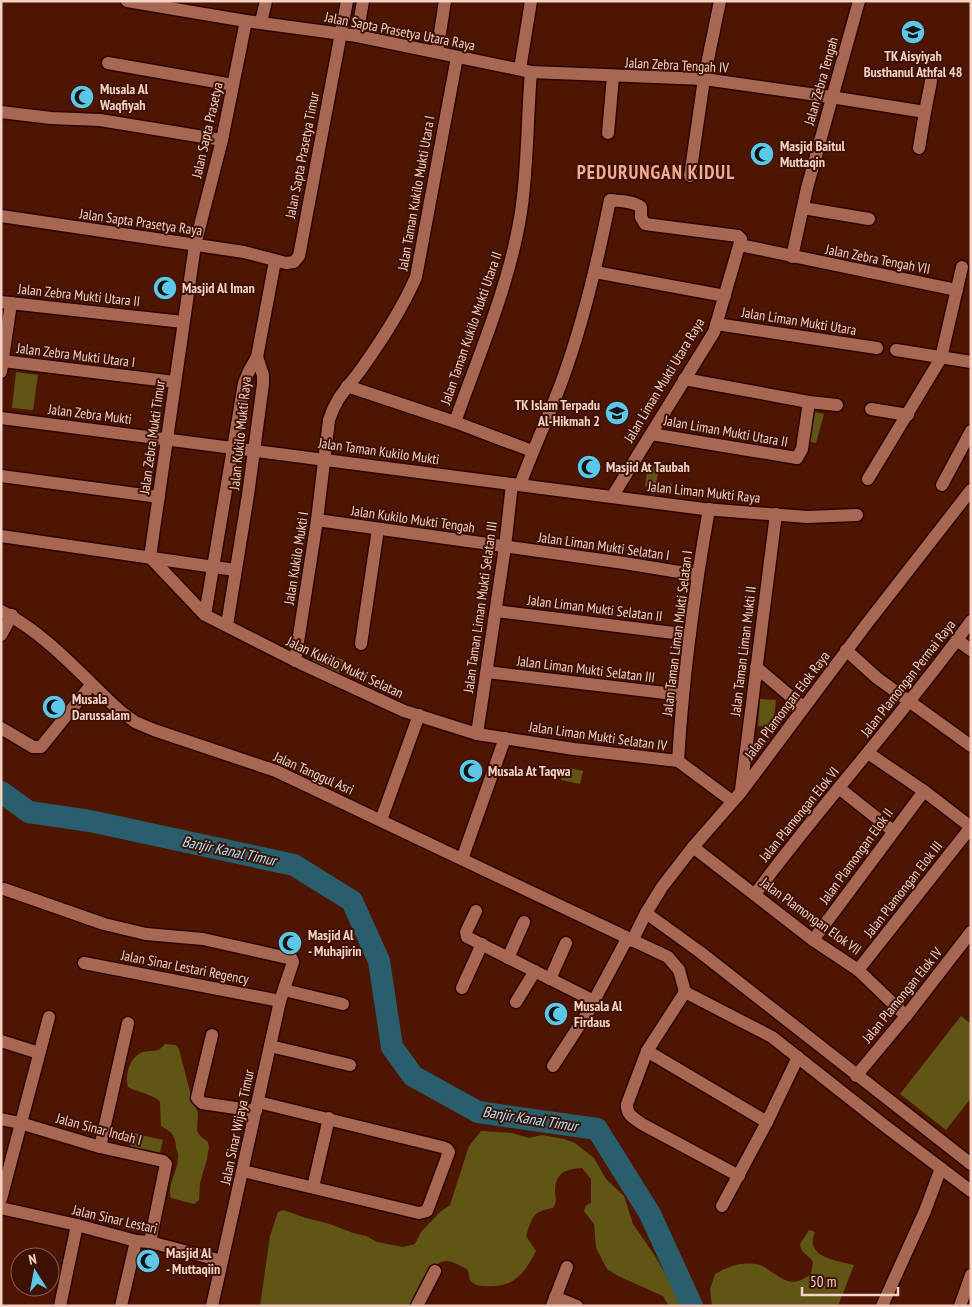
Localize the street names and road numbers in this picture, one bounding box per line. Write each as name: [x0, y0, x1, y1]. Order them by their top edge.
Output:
street label: Jalan Sapta Prasetya Utara Raya: [322, 7, 477, 54]
street label: Jalan Zebra Tengah: [800, 35, 842, 128]
street label: Jalan Zebra Tengah IV: [624, 53, 730, 77]
street label: Jalan Sapta Prasetya: [187, 80, 227, 181]
street label: Jalan Sapta Prasetya Timur: [281, 90, 323, 221]
street label: Jalan Taman Kukilo Mukti Utara I: [393, 114, 439, 273]
street label: Jalan Sapta Prasetya Raya: [77, 204, 204, 240]
street label: Jalan Zebra Tengah VII: [823, 240, 932, 278]
street label: Jalan Taman Kukilo Mukti Utara II: [436, 249, 506, 408]
street label: Jalan Zebra Mukti Utara II: [16, 280, 141, 310]
street label: Jalan Liman Mukti Utara: [739, 303, 858, 339]
street label: Jalan Liman Mukti Utara Raya: [619, 314, 708, 446]
street label: Jalan Zebra Mukti Utara I: [15, 339, 136, 371]
street label: Jalan Kukilo Mukti Raya: [225, 375, 255, 492]
street label: Jalan Zebra Mukti Timur: [135, 379, 169, 496]
street label: Jalan Zebra Mukti: [46, 400, 133, 428]
street label: Jalan Liman Mukti Utara II: [662, 411, 789, 451]
street label: Jalan Taman Kukilo Mukti: [316, 433, 441, 468]
street label: Jalan Liman Mukti Raya: [646, 477, 761, 507]
street label: Jalan Kukilo Mukti Tengah: [349, 501, 476, 537]
street label: Jalan Kukilo Mukti I: [280, 510, 312, 607]
street label: Jalan Taman Liman Mukti Selatan III: [459, 520, 501, 695]
street label: Jalan Liman Mukti Selatan I: [536, 528, 671, 564]
street label: Jalan Taman Liman Mukti Selatan I: [658, 549, 696, 718]
street label: Jalan Taman Liman Mukti II: [726, 585, 760, 718]
street label: Jalan Liman Mukti Selatan II: [526, 591, 663, 625]
street label: Jalan Plamongan Permai Raya: [856, 616, 959, 741]
street label: Jalan Kukilo Mukti Selatan: [283, 632, 406, 702]
street label: Jalan Plamongan Elok Raya: [740, 647, 834, 763]
street label: Jalan Liman Mukti Selatan III: [515, 651, 656, 686]
street label: Jalan Liman Mukti Selatan IV: [527, 717, 669, 755]
street label: Jalan Tanggul Asri: [270, 747, 357, 799]
street label: Jalan Plamongan Elok VI: [755, 763, 843, 866]
street label: Jalan Plamongan Elok II: [815, 805, 897, 908]
street label: Jalan Plamongan Elok III: [859, 837, 946, 942]
street label: Jalan Plamongan Elok VII: [756, 873, 865, 959]
street label: Jalan Plamongan Elok IV: [857, 943, 946, 1047]
street label: Jalan Sinar Lestari Regency: [119, 946, 251, 988]
street label: Jalan Sinar Wijaya Timur: [216, 1068, 258, 1187]
street label: Jalan Sinar Indah I: [53, 1109, 144, 1149]
street label: Jalan Sinar Lestari: [70, 1200, 159, 1238]

